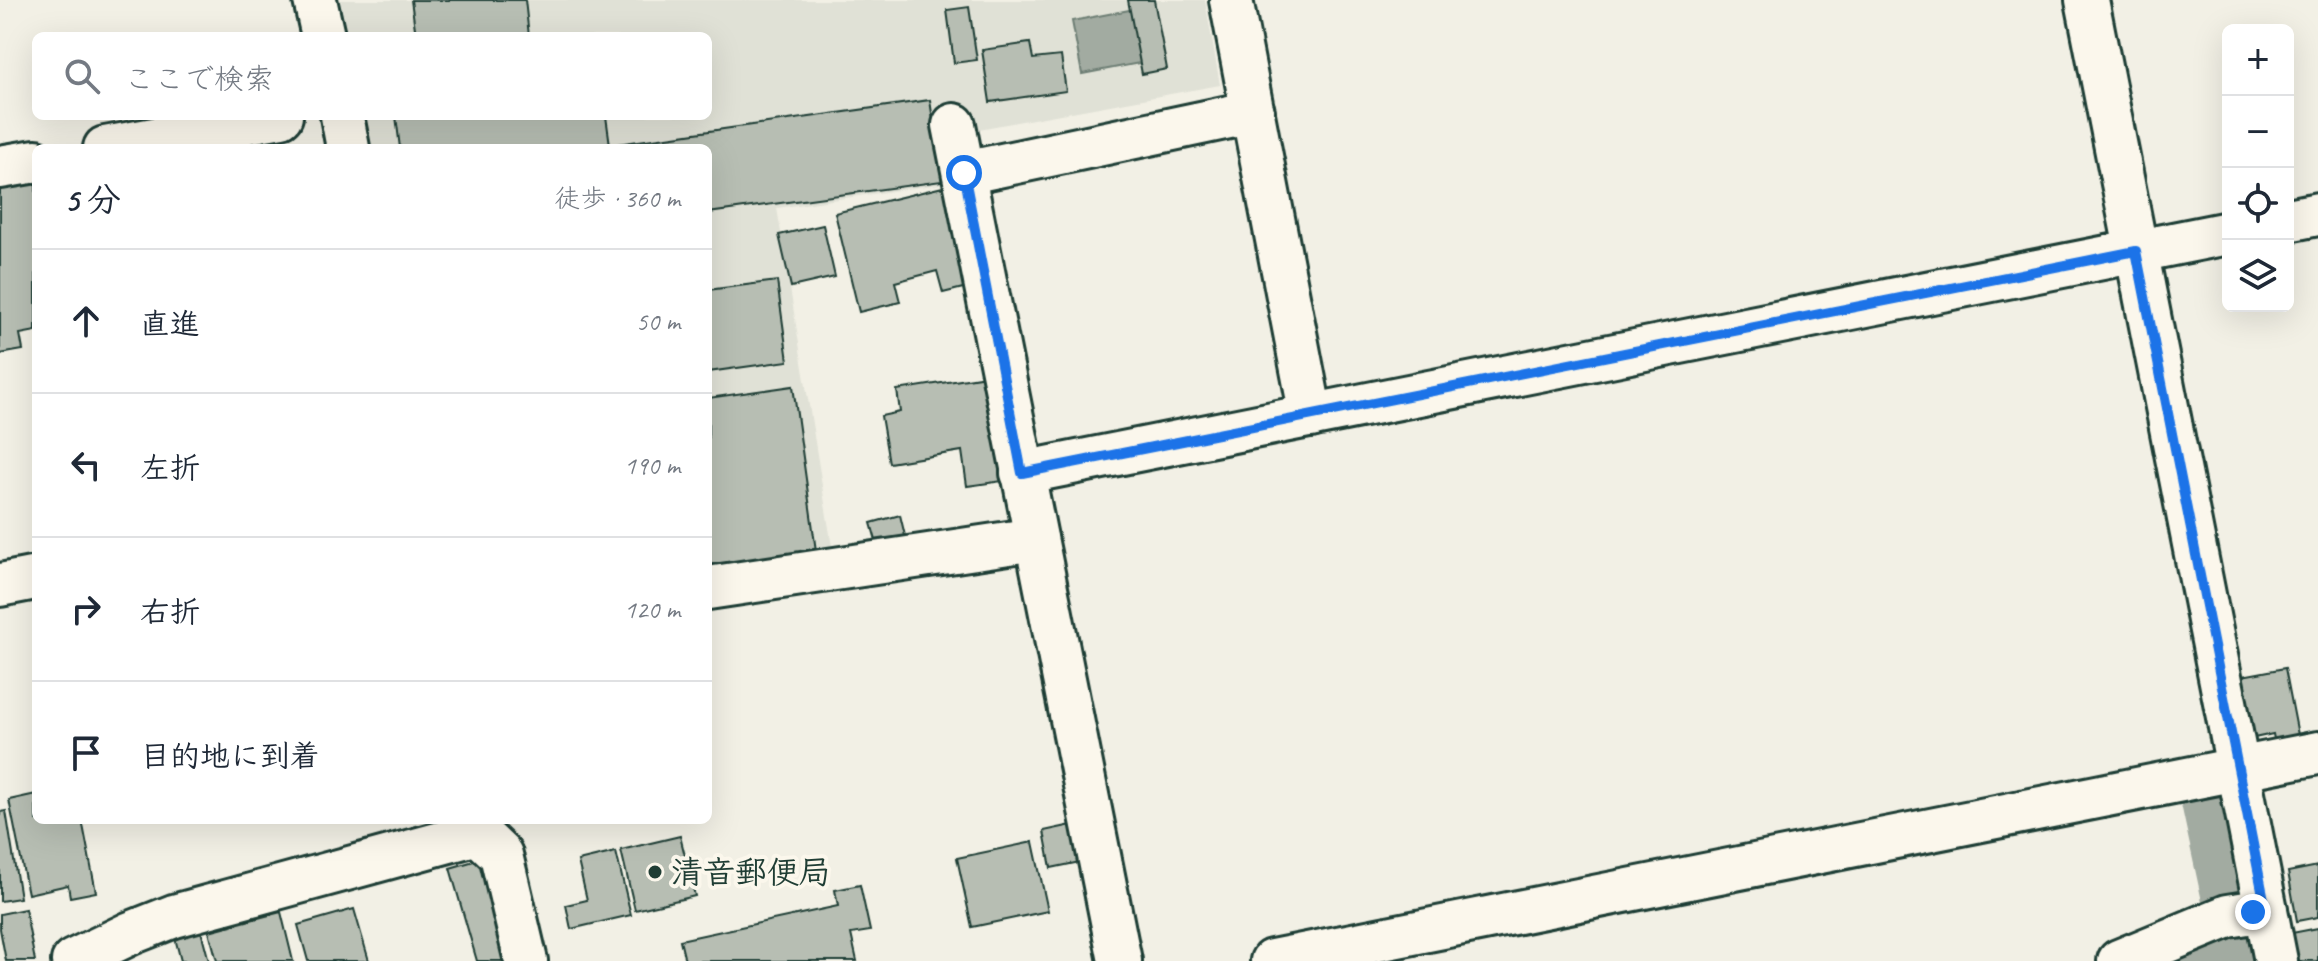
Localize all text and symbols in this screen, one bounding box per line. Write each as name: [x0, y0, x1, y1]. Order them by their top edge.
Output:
map controls: [2222, 24, 2294, 312]
button: +: [2222, 24, 2294, 96]
search box: [32, 32, 712, 120]
icon: search: [60, 54, 104, 98]
text: ここで検索: [124, 60, 274, 98]
button: −: [2222, 96, 2294, 168]
route start: [946, 155, 982, 191]
button: locate: [2222, 168, 2294, 240]
text: 5 分: [64, 178, 121, 221]
text: 徒歩 · 360 m: [555, 182, 680, 215]
button: layers: [2222, 240, 2294, 312]
icon: ahead: [64, 299, 108, 343]
text: 直進: [140, 305, 200, 343]
text: 50 m: [636, 305, 680, 338]
icon: left: [64, 443, 108, 487]
text: 左折: [140, 449, 200, 487]
text: 190 m: [624, 449, 680, 482]
icon: right: [64, 587, 108, 631]
text: 右折: [140, 593, 200, 631]
text: 120 m: [624, 593, 680, 626]
icon: arrive: [64, 731, 108, 775]
text: 目的地に到着: [140, 737, 320, 775]
place label: 清音郵便局: [671, 852, 831, 893]
marker: 清音郵便局: [646, 863, 664, 881]
route end: [2235, 894, 2271, 930]

